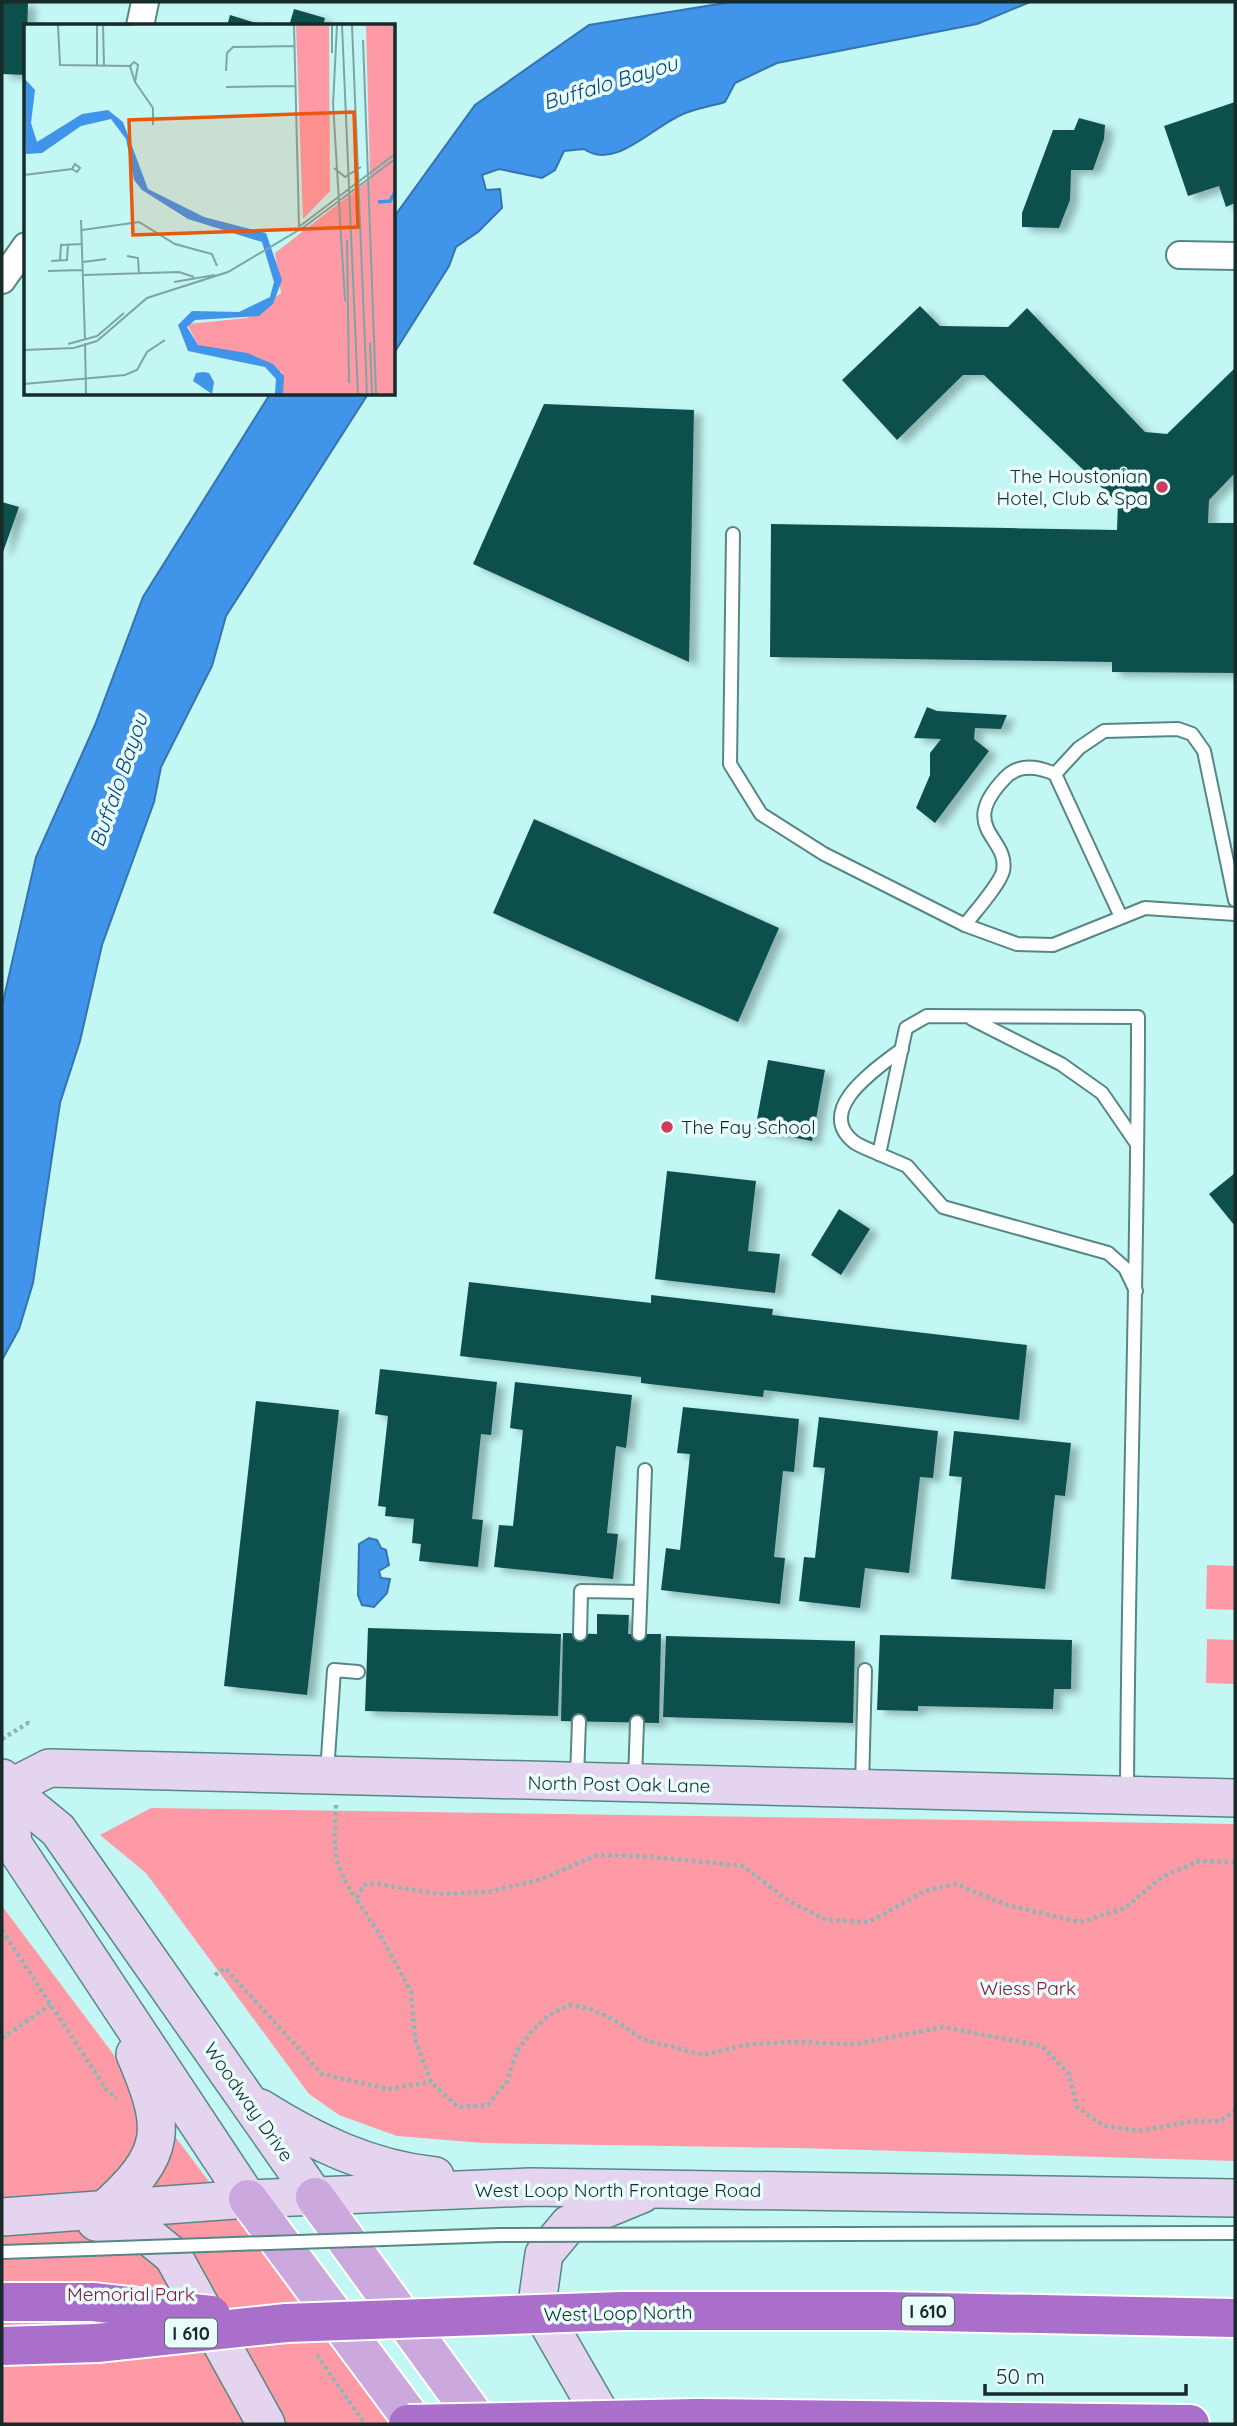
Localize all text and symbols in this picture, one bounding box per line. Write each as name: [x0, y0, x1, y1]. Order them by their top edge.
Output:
inset map: [24, 24, 396, 396]
water label: Buffalo Bayou: [540, 49, 681, 115]
place label: The Houstonian Hotel, Club & Spa: [997, 464, 1148, 510]
marker: The Houstonian Hotel, Club & Spa: [1154, 479, 1170, 495]
water label: Buffalo Bayou: [83, 709, 153, 850]
place label: The Fay School: [681, 1115, 816, 1139]
marker: The Fay School: [659, 1119, 675, 1135]
street label: North Post Oak Lane: [527, 1770, 711, 1798]
park label: Wiess Park: [980, 1976, 1076, 2000]
street label: Woodway Drive: [199, 2038, 299, 2166]
street label: West Loop North Frontage Road: [475, 2178, 761, 2202]
park label: Memorial Park: [67, 2282, 195, 2306]
road number: I 610: [902, 2297, 954, 2326]
street label: West Loop North: [543, 2300, 693, 2326]
road number: I 610: [165, 2318, 217, 2348]
scale bar: [985, 2352, 1186, 2396]
text: 50 m: [996, 2363, 1045, 2389]

